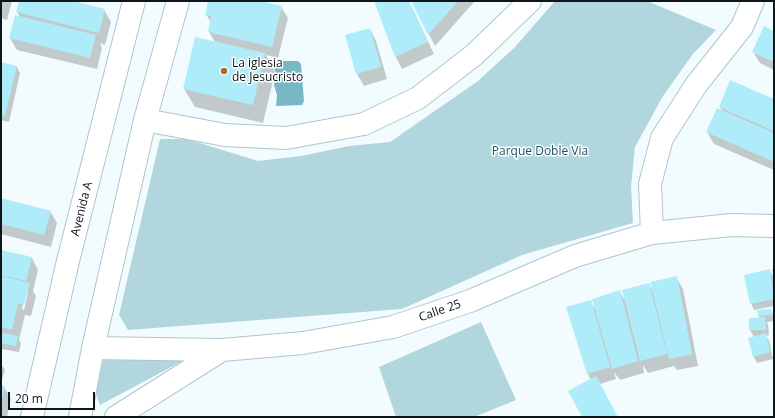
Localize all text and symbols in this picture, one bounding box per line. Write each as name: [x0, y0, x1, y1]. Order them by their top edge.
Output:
place label: La iglesia de Jesucristo: [232, 57, 303, 85]
marker: La iglesia de Jesucristo: [219, 66, 229, 76]
park label: Parque Doble Via: [492, 145, 588, 159]
street label: Avenida A: [68, 180, 96, 238]
street label: Calle 25: [417, 297, 463, 325]
scale bar: [10, 384, 97, 410]
text: 20 m: [15, 390, 43, 407]

